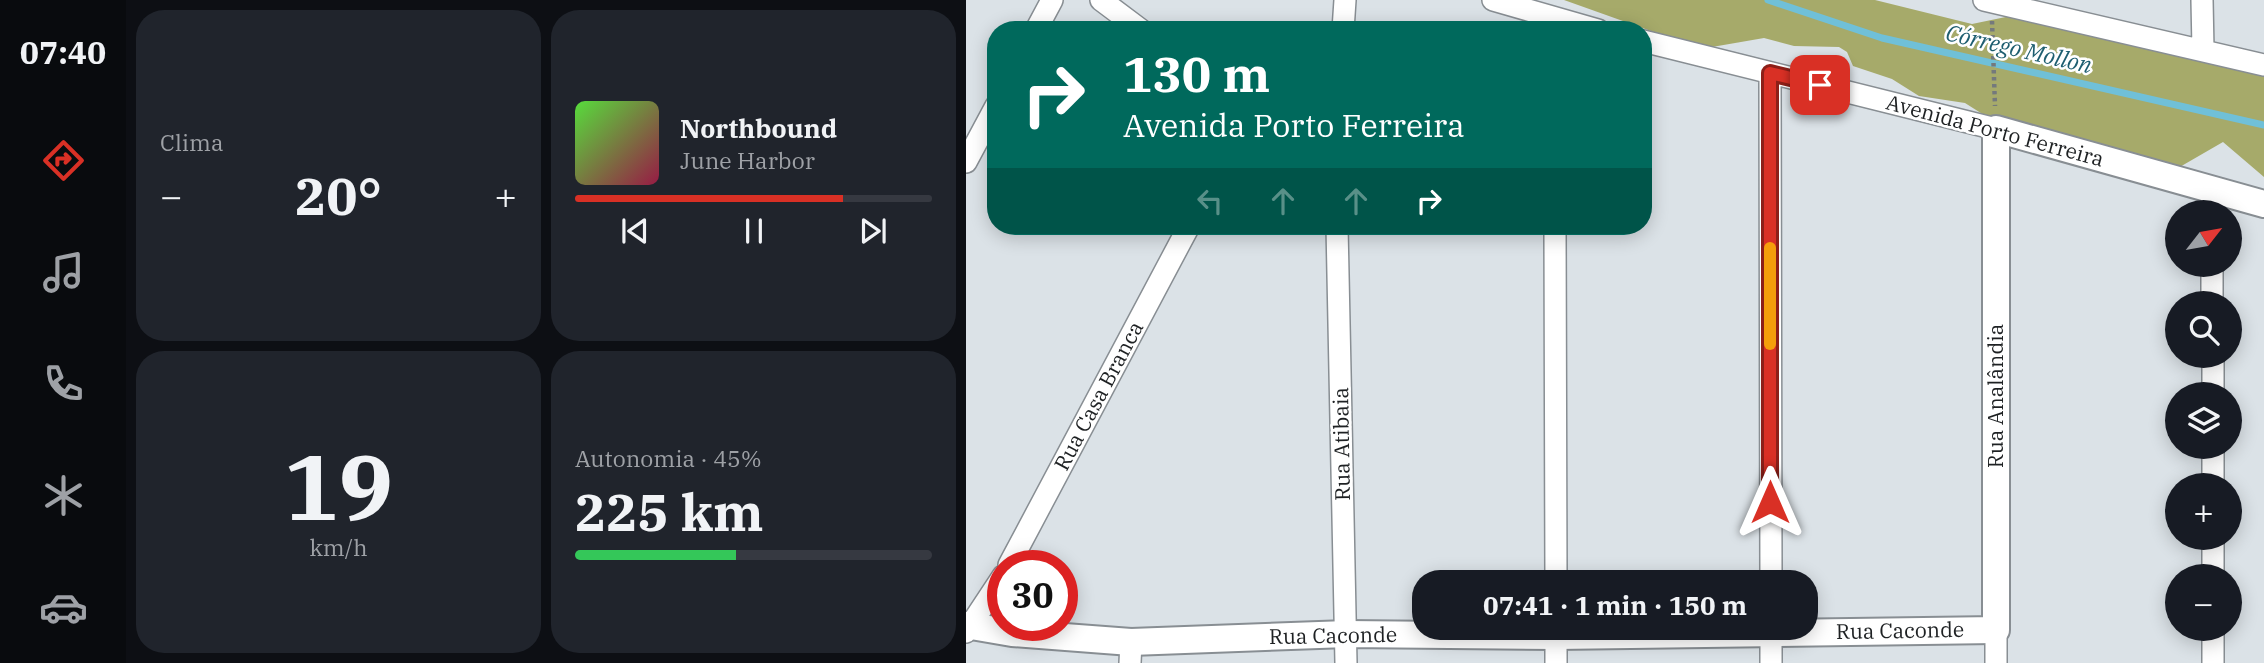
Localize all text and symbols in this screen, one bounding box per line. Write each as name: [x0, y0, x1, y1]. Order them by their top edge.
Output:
water label: Córrego Mollon: [1943, 17, 2095, 79]
text: 07:40: [20, 31, 106, 73]
text: 130 m: [1123, 42, 1270, 105]
icon: right: [1008, 49, 1099, 140]
pin: [1790, 55, 1850, 115]
icon: arrive: [1801, 66, 1839, 104]
street label: Avenida Porto Ferreira: [1883, 87, 2107, 173]
text: Avenida Porto Ferreira: [1123, 104, 1465, 146]
text: Northbound: [680, 111, 837, 145]
text: Clima: [160, 127, 224, 157]
icon: directions: [39, 136, 88, 185]
text: June Harbor: [680, 145, 815, 175]
text: 20°: [295, 162, 382, 229]
text: −: [160, 171, 183, 220]
text: +: [494, 171, 517, 220]
icon: left: [1191, 182, 1229, 220]
icon: ahead: [1264, 182, 1302, 220]
icon: ahead: [1337, 182, 1375, 220]
icon: right: [1410, 182, 1448, 220]
north arrow: [2165, 200, 2242, 276]
map controls: [2165, 200, 2242, 641]
icon: previous: [616, 212, 654, 250]
icon: pause: [735, 212, 773, 250]
icon: next: [854, 212, 892, 250]
icon: music: [39, 248, 88, 297]
button: search: [2165, 291, 2242, 368]
street label: Rua Casa Branca: [1047, 316, 1149, 475]
street label: Rua Analândia: [1981, 324, 2009, 468]
icon: phone: [39, 359, 88, 408]
button: layers: [2165, 382, 2242, 459]
street label: Rua Atibaia: [1326, 387, 1356, 501]
text: 19: [284, 427, 393, 545]
text: Autonomia · 45%: [575, 443, 762, 473]
position arrow: [1733, 465, 1807, 539]
icon: climate: [39, 471, 88, 520]
button: +: [2165, 473, 2242, 550]
text: 225 km: [575, 478, 764, 545]
text: km/h: [309, 532, 368, 562]
speed limit sign: 30: [987, 550, 1078, 641]
button: −: [2165, 564, 2242, 641]
icon: car: [39, 583, 88, 632]
text: 07:41 · 1 min · 150 m: [1483, 588, 1747, 622]
street label: Rua Caconde: [1836, 615, 1964, 645]
street label: Rua Caconde: [1269, 620, 1397, 650]

